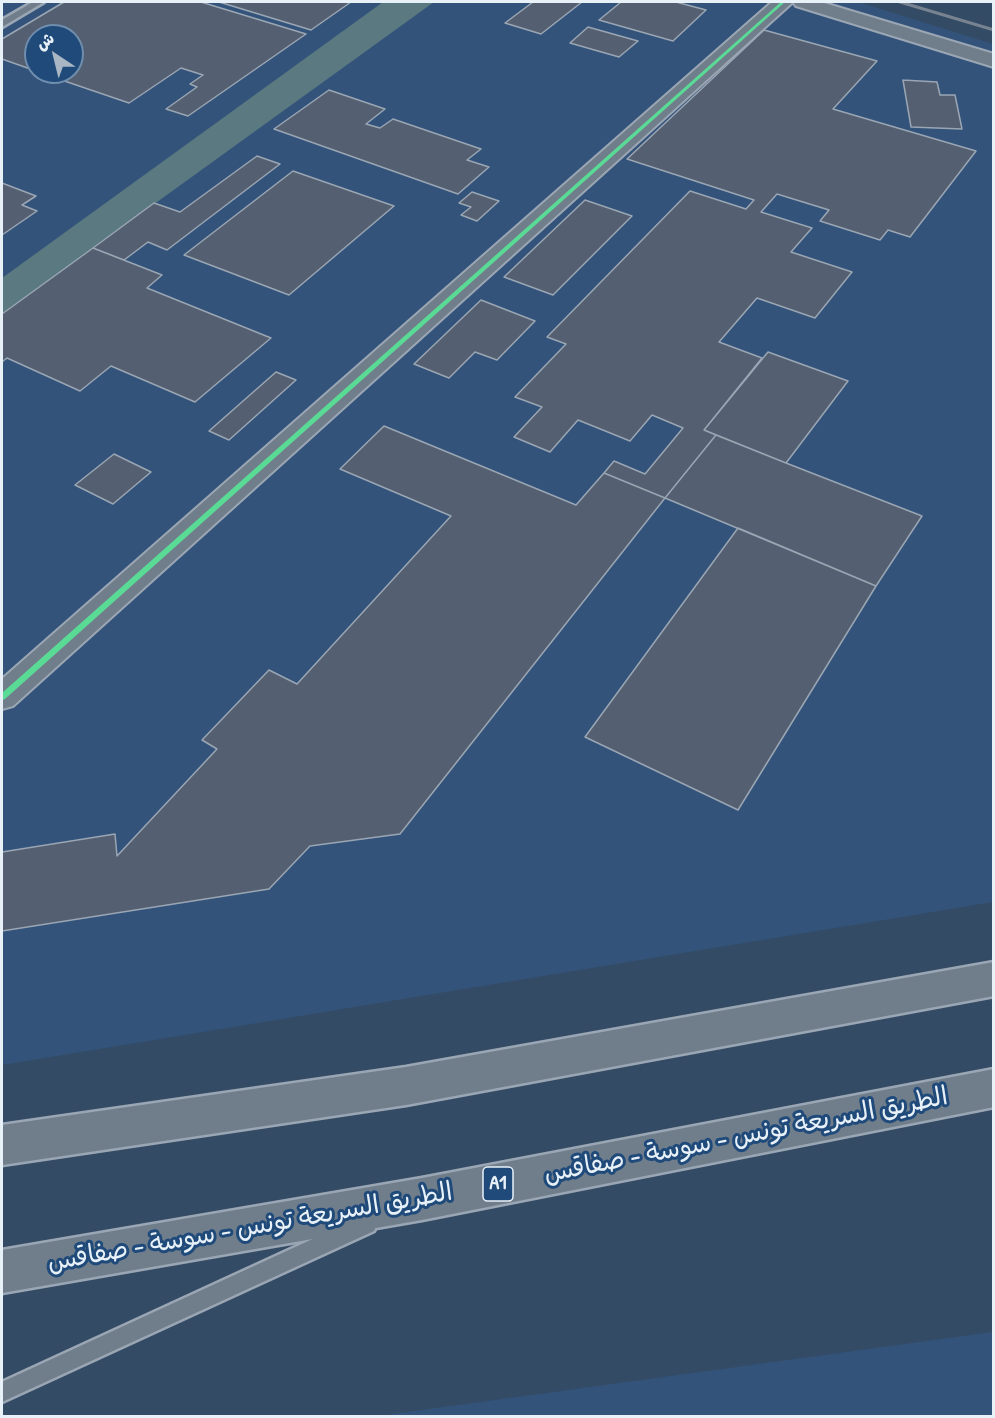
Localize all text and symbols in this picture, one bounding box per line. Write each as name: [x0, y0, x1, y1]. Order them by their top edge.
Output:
north arrow: [24, 24, 84, 84]
text: ش: [31, 27, 58, 55]
street label: الطريق السريعة تونس - سوسة - صفاقس: [541, 1081, 951, 1191]
road number: A1: [483, 1167, 513, 1201]
street label: الطريق السريعة تونس - سوسة - صفاقس: [45, 1177, 455, 1279]

